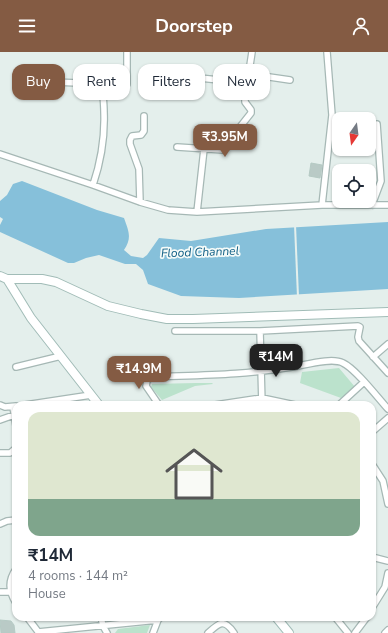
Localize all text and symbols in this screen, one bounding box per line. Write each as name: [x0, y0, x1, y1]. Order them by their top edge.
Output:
text: Doorstep: [155, 14, 233, 38]
icon: menu: [16, 15, 38, 37]
icon: person: [350, 15, 372, 37]
chip: Buy: [12, 64, 65, 100]
chip: Rent: [73, 64, 130, 100]
chip: Filters: [138, 64, 205, 100]
chip: New: [213, 64, 270, 100]
north arrow: [332, 112, 376, 156]
map controls: [332, 112, 376, 208]
pin: ₹3.95M: [192, 124, 258, 158]
text: ₹3.95M: [202, 128, 248, 146]
button: locate: [332, 164, 376, 208]
water label: Flood Channel: [161, 243, 240, 261]
pin: ₹14M: [252, 344, 300, 378]
text: ₹14M: [259, 348, 293, 366]
pin: ₹14.9M: [106, 356, 172, 390]
text: ₹14.9M: [116, 360, 162, 378]
icon: home: [158, 438, 230, 510]
text: ₹14M: [28, 544, 73, 567]
text: 4 rooms · 144 m²: [28, 567, 128, 585]
text: House: [28, 585, 66, 603]

